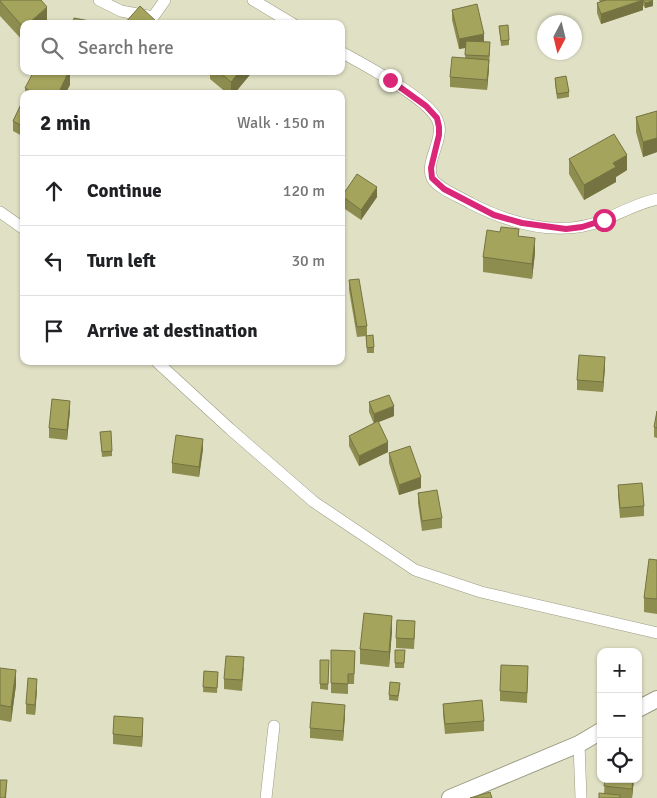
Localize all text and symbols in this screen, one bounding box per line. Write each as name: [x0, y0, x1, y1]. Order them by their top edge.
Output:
north arrow: [537, 15, 582, 60]
search box: [20, 20, 345, 75]
icon: search: [38, 34, 66, 62]
text: Search here: [78, 36, 174, 60]
route end: [379, 69, 402, 92]
text: 2 min: [40, 110, 91, 136]
text: Walk · 150 m: [237, 113, 325, 133]
icon: ahead: [40, 177, 68, 205]
text: Continue: [87, 179, 162, 203]
text: 120 m: [283, 181, 325, 201]
route start: [593, 209, 616, 232]
icon: left: [40, 247, 68, 275]
text: Turn left: [87, 249, 156, 273]
text: 30 m: [291, 251, 325, 271]
icon: arrive: [40, 317, 68, 345]
text: Arrive at destination: [87, 319, 258, 343]
map controls: [597, 648, 642, 783]
button: +: [597, 648, 642, 693]
button: −: [597, 693, 642, 738]
button: locate: [597, 738, 642, 783]

